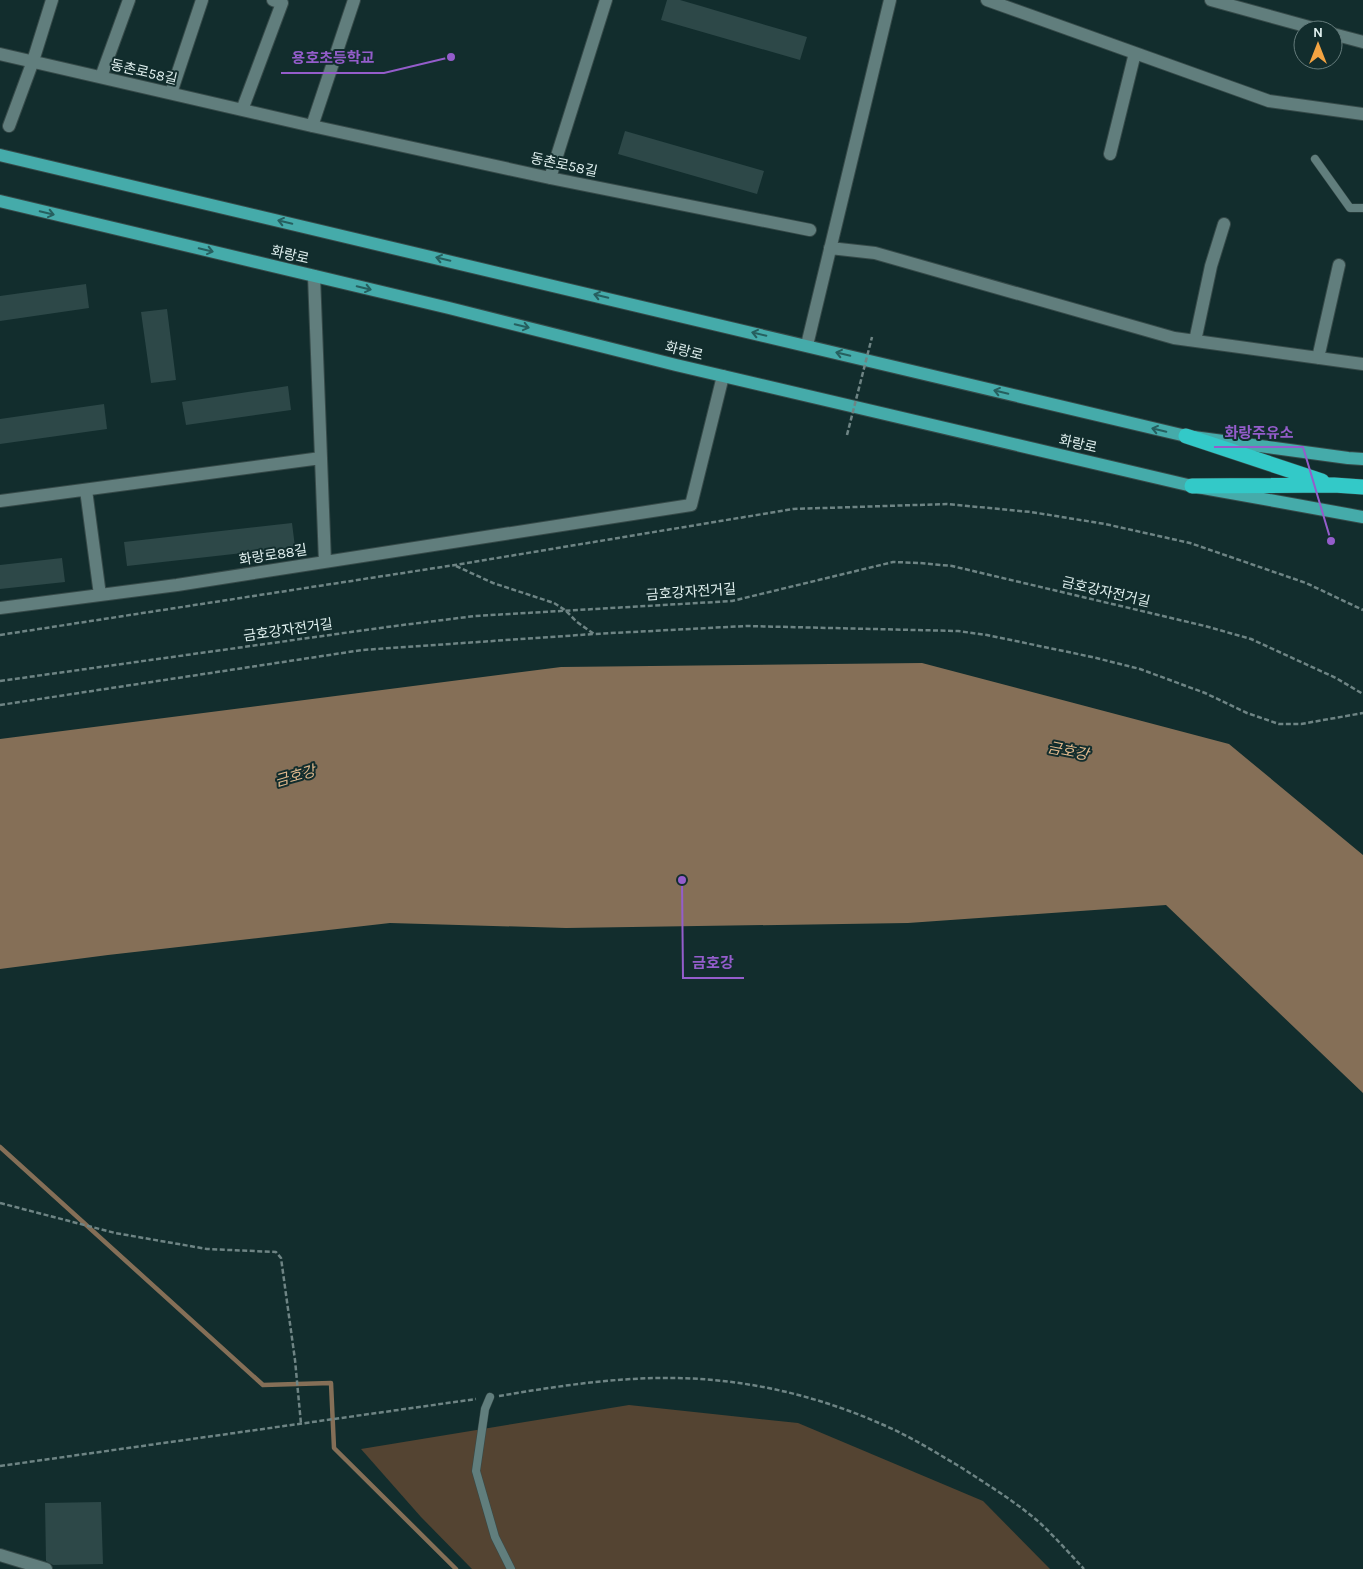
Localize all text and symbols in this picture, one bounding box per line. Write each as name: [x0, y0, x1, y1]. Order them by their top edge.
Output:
north arrow: [1293, 20, 1343, 70]
text: N: [1313, 24, 1323, 41]
callout: 용호초등학교: [281, 43, 384, 73]
text: 용호초등학교: [292, 49, 375, 67]
street label: 동촌로58길: [109, 56, 179, 88]
street label: 동촌로58길: [529, 150, 599, 180]
one-way arrow: [39, 209, 55, 218]
one-way arrow: [277, 217, 293, 226]
street label: 화랑로: [269, 242, 311, 268]
one-way arrow: [197, 246, 213, 255]
one-way arrow: [435, 254, 451, 263]
one-way arrow: [355, 283, 371, 293]
one-way arrow: [594, 291, 610, 300]
one-way arrow: [513, 322, 529, 331]
one-way arrow: [752, 329, 768, 338]
street label: 화랑로: [663, 338, 705, 364]
one-way arrow: [835, 349, 851, 358]
one-way arrow: [994, 387, 1010, 396]
callout: 화랑주유소: [1214, 417, 1303, 447]
one-way arrow: [1152, 424, 1168, 434]
text: 화랑주유소: [1224, 424, 1294, 442]
street label: 화랑로: [1057, 431, 1099, 457]
street label: 화랑로88길: [238, 541, 308, 569]
street label: 금호강자전거길: [1060, 574, 1152, 610]
street label: 금호강자전거길: [645, 580, 737, 604]
street label: 금호강자전거길: [242, 615, 334, 645]
water label: 금호강: [1046, 738, 1092, 764]
water label: 금호강: [273, 761, 319, 790]
callout: 금호강: [683, 948, 744, 978]
text: 금호강: [692, 954, 734, 972]

